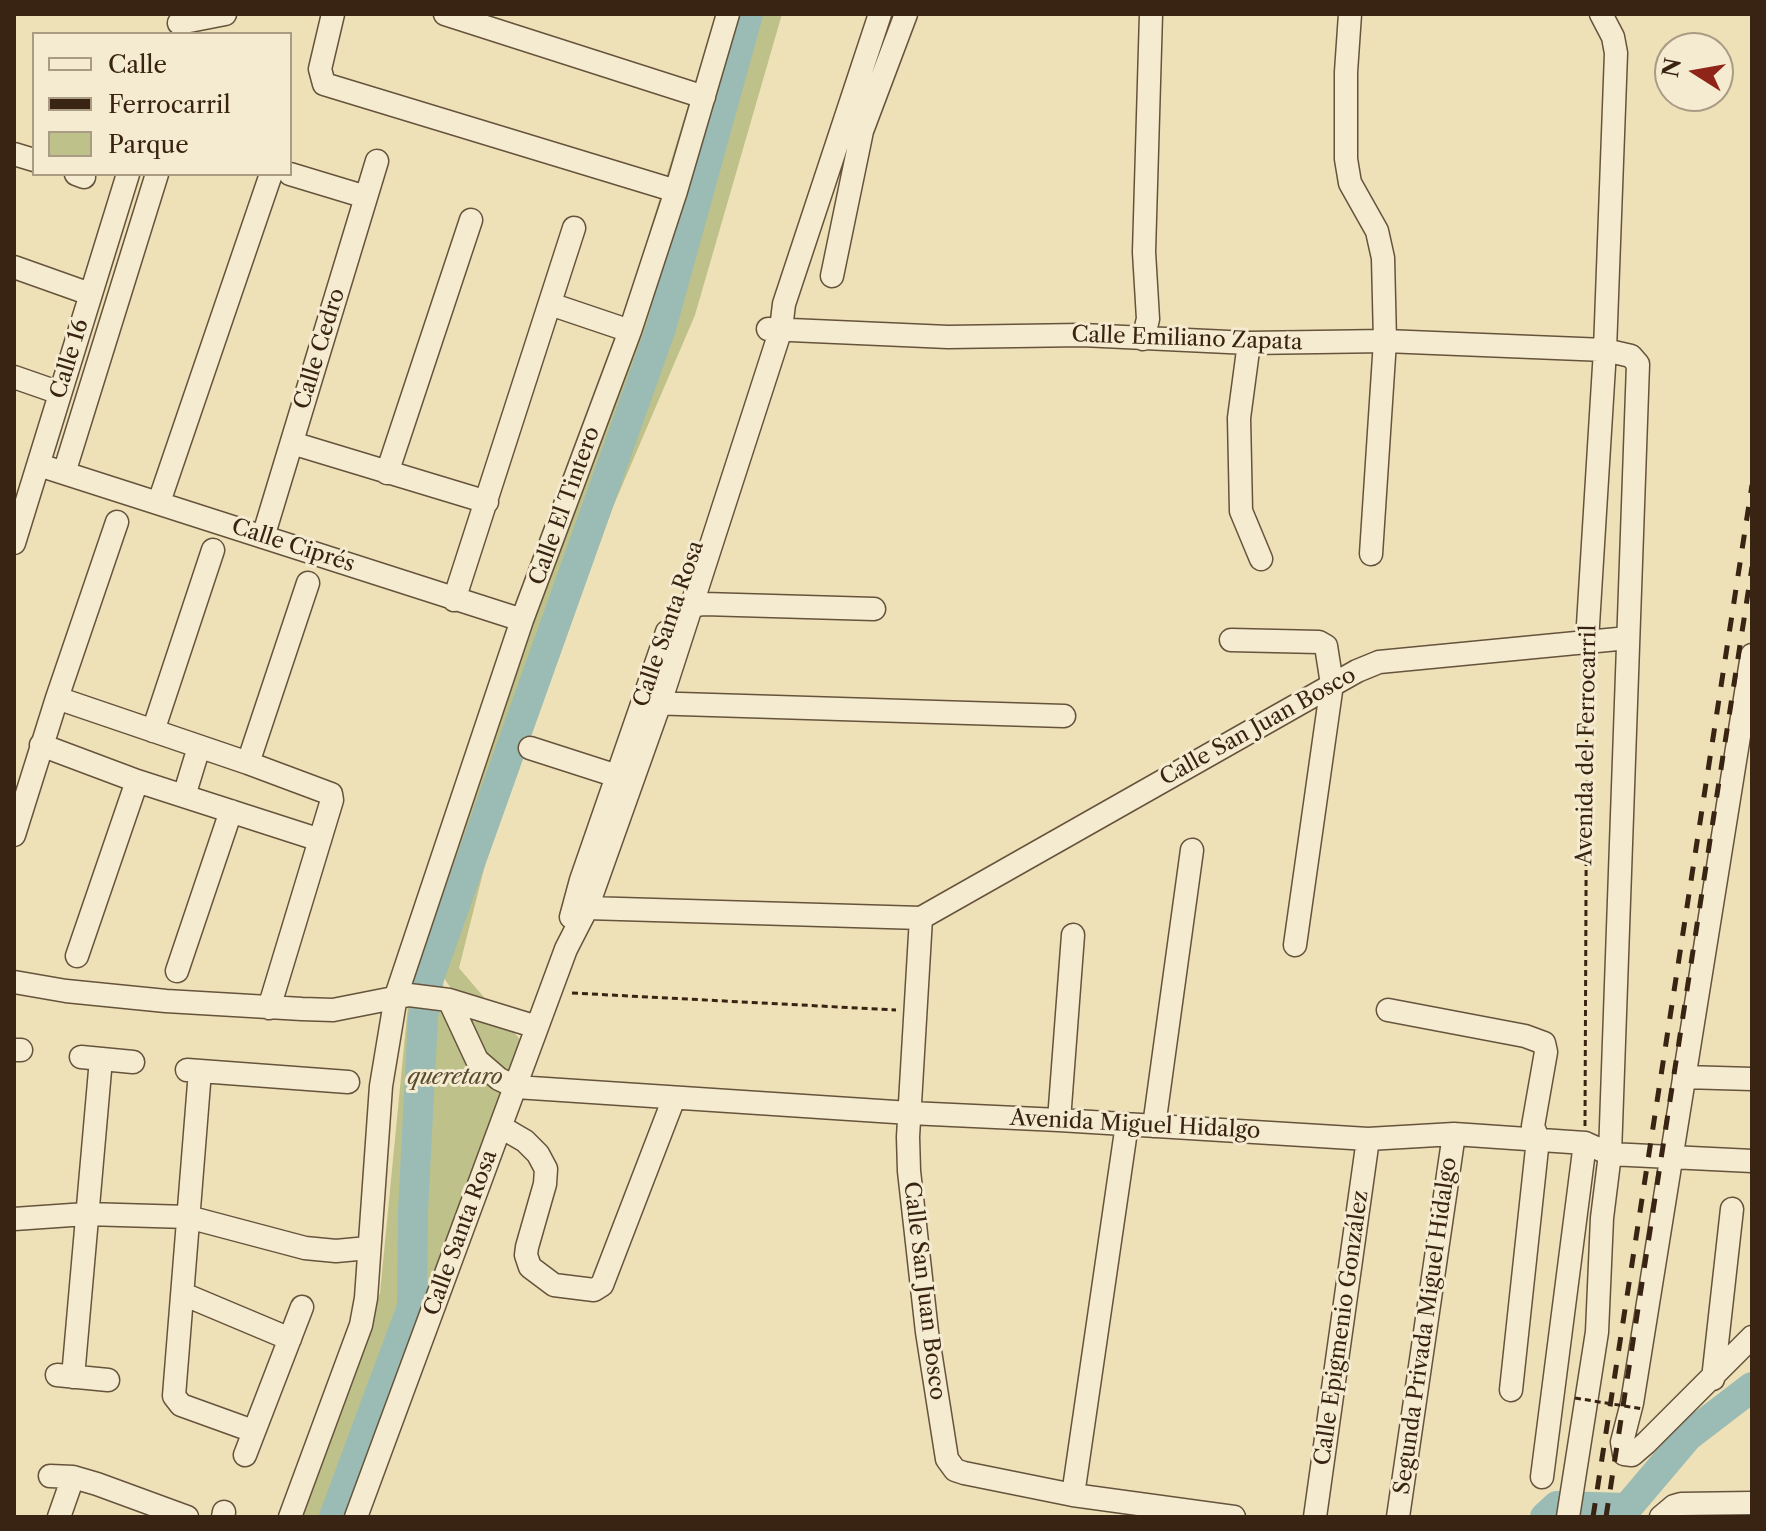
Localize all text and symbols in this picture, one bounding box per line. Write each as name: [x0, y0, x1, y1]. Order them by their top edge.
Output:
legend: [32, 32, 292, 176]
north arrow: [1654, 32, 1734, 112]
text: Calle: [108, 50, 167, 79]
text: N: [1657, 56, 1687, 80]
text: Ferrocarril: [108, 90, 231, 119]
text: Parque: [108, 130, 189, 159]
street label: Calle Cedro: [289, 285, 351, 413]
street label: Calle 16: [45, 316, 95, 402]
street label: Calle Emiliano Zapata: [1071, 322, 1303, 356]
street label: Calle El Tintero: [524, 423, 606, 589]
street label: Calle Ciprés: [228, 514, 358, 578]
street label: Calle Santa Rosa: [628, 537, 710, 711]
street label: Avenida del Ferrocarril: [1572, 625, 1602, 865]
street label: Calle San Juan Bosco: [1155, 662, 1361, 792]
park label: queretaro: [407, 1065, 503, 1091]
street label: Avenida Miguel Hidalgo: [1009, 1105, 1261, 1145]
street label: Calle Santa Rosa: [419, 1147, 503, 1319]
street label: Segunda Privada Miguel Hidalgo: [1389, 1156, 1463, 1496]
street label: Calle San Juan Bosco: [897, 1180, 951, 1402]
street label: Calle Epigmenio González: [1310, 1189, 1374, 1467]

